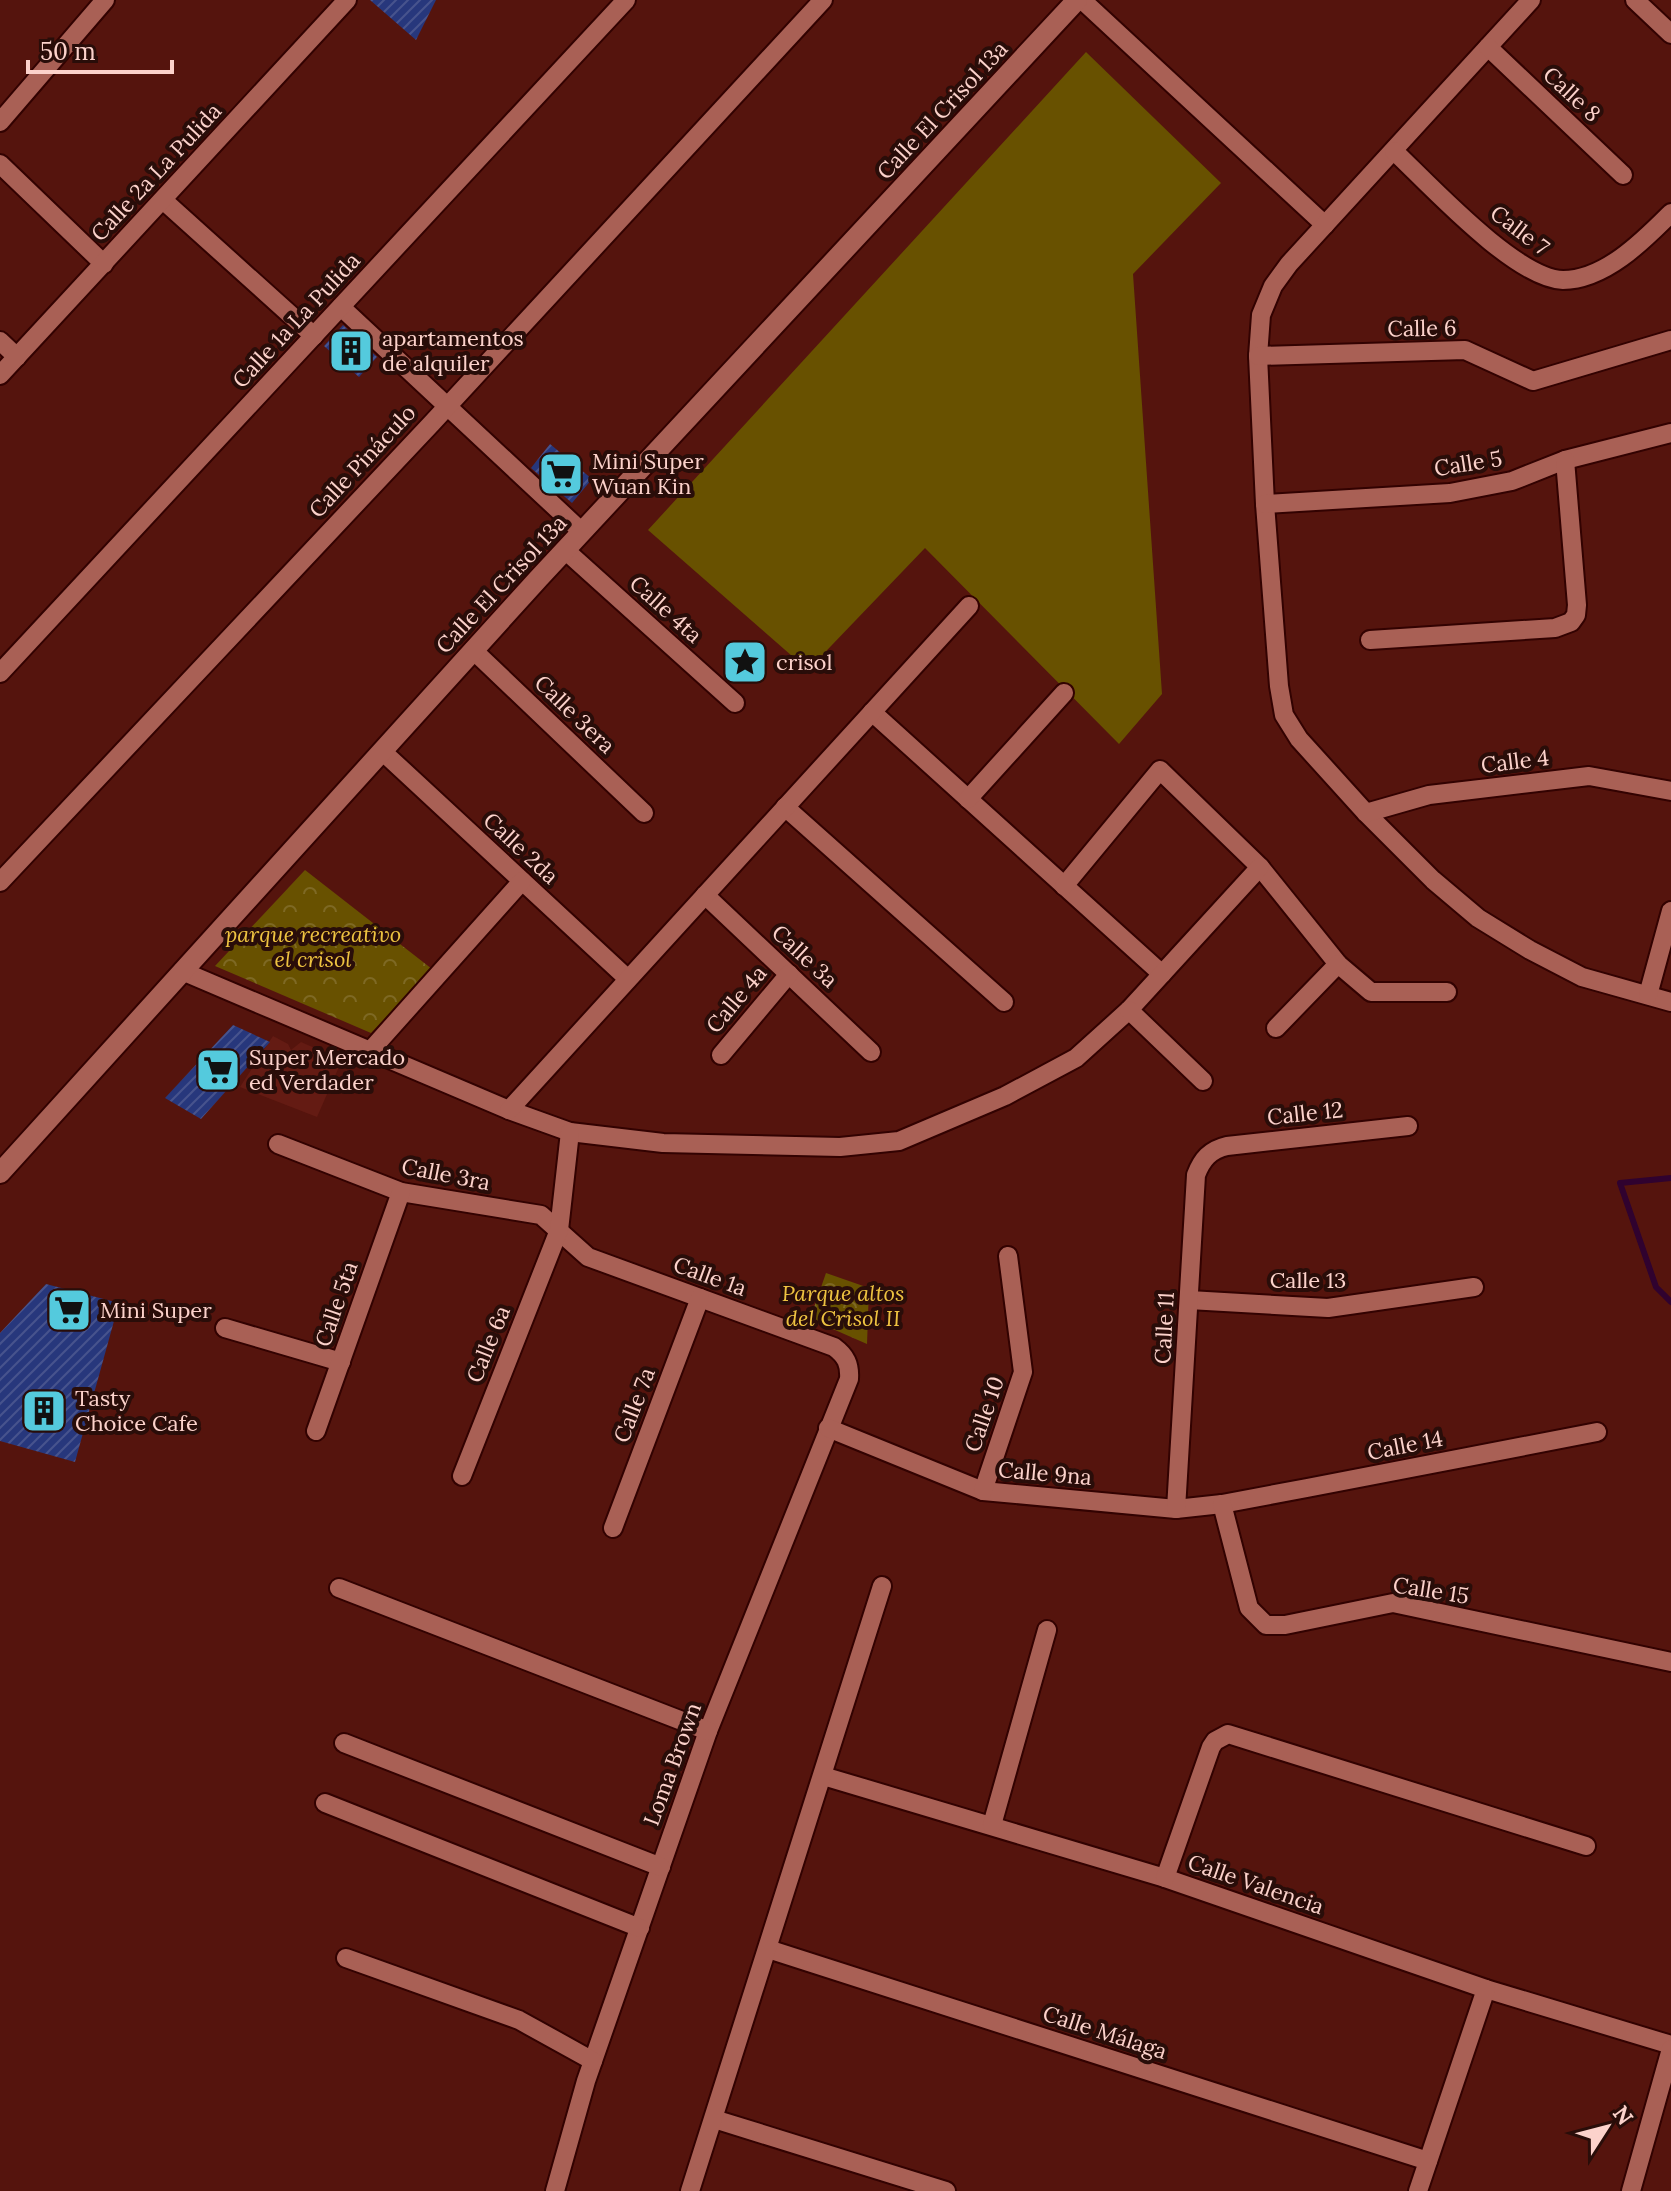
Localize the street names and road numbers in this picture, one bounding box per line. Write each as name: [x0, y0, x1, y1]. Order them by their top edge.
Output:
street label: Calle El Crisol 13a: [871, 35, 1013, 185]
street label: Calle 8: [1537, 60, 1607, 128]
street label: Calle 2a La Pulida: [85, 97, 227, 247]
street label: Calle 7: [1485, 199, 1555, 261]
street label: Calle 1a La Pulida: [226, 246, 366, 394]
street label: Calle 6: [1387, 313, 1457, 343]
street label: Calle Pináculo: [303, 399, 421, 523]
street label: Calle 5: [1432, 444, 1504, 482]
street label: Calle El Crisol 13a: [430, 509, 572, 659]
street label: Calle 4ta: [624, 569, 708, 649]
street label: Calle 3era: [529, 669, 621, 759]
street label: Calle 4: [1479, 743, 1551, 779]
street label: Calle 2da: [478, 806, 564, 890]
street label: Calle 3a: [766, 918, 844, 994]
street label: Calle 4a: [700, 959, 772, 1039]
street label: Calle 12: [1266, 1095, 1344, 1131]
street label: Calle 3ra: [399, 1152, 493, 1196]
street label: Calle 1a: [670, 1250, 750, 1302]
street label: Calle 5ta: [308, 1258, 364, 1350]
street label: Calle 13: [1270, 1266, 1346, 1294]
street label: Calle 11: [1148, 1291, 1180, 1365]
street label: Calle 6a: [460, 1301, 516, 1387]
street label: Calle 7a: [607, 1364, 661, 1446]
street label: Calle 10: [958, 1373, 1010, 1455]
street label: Calle 14: [1365, 1424, 1445, 1466]
street label: Calle 9na: [997, 1455, 1093, 1491]
street label: Calle 15: [1391, 1570, 1471, 1610]
street label: Loma Brown: [637, 1699, 707, 1829]
street label: Calle Valencia: [1184, 1848, 1328, 1920]
street label: Calle Málaga: [1039, 1999, 1171, 2065]

